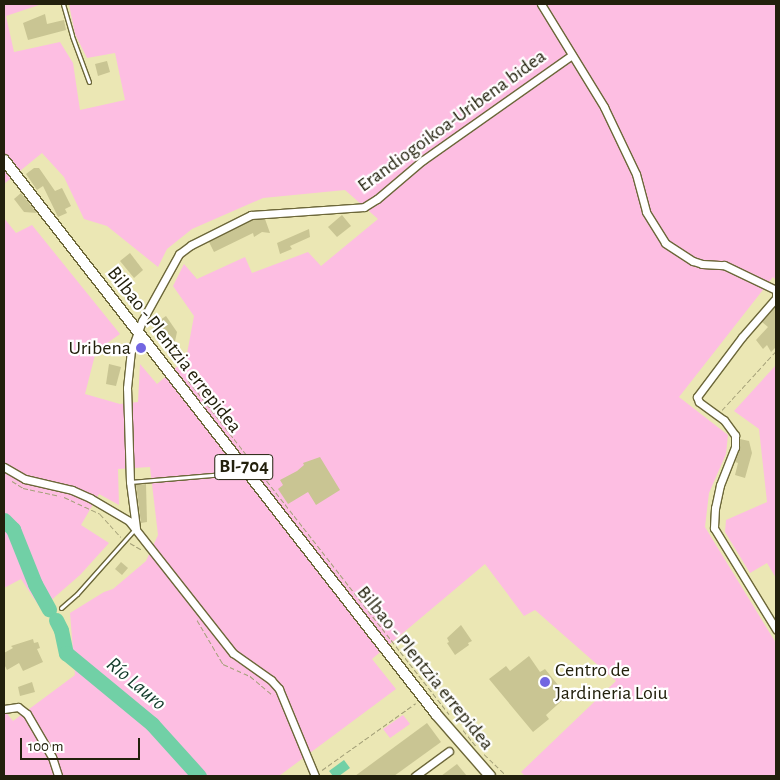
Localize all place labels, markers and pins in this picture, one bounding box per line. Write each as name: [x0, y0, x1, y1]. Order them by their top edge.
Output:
place label: Uribena: [69, 336, 131, 360]
marker: Uribena: [135, 342, 147, 354]
place label: Centro de Jardineria Loiu: [555, 658, 668, 705]
marker: Centro de Jardineria Loiu: [539, 676, 551, 688]

